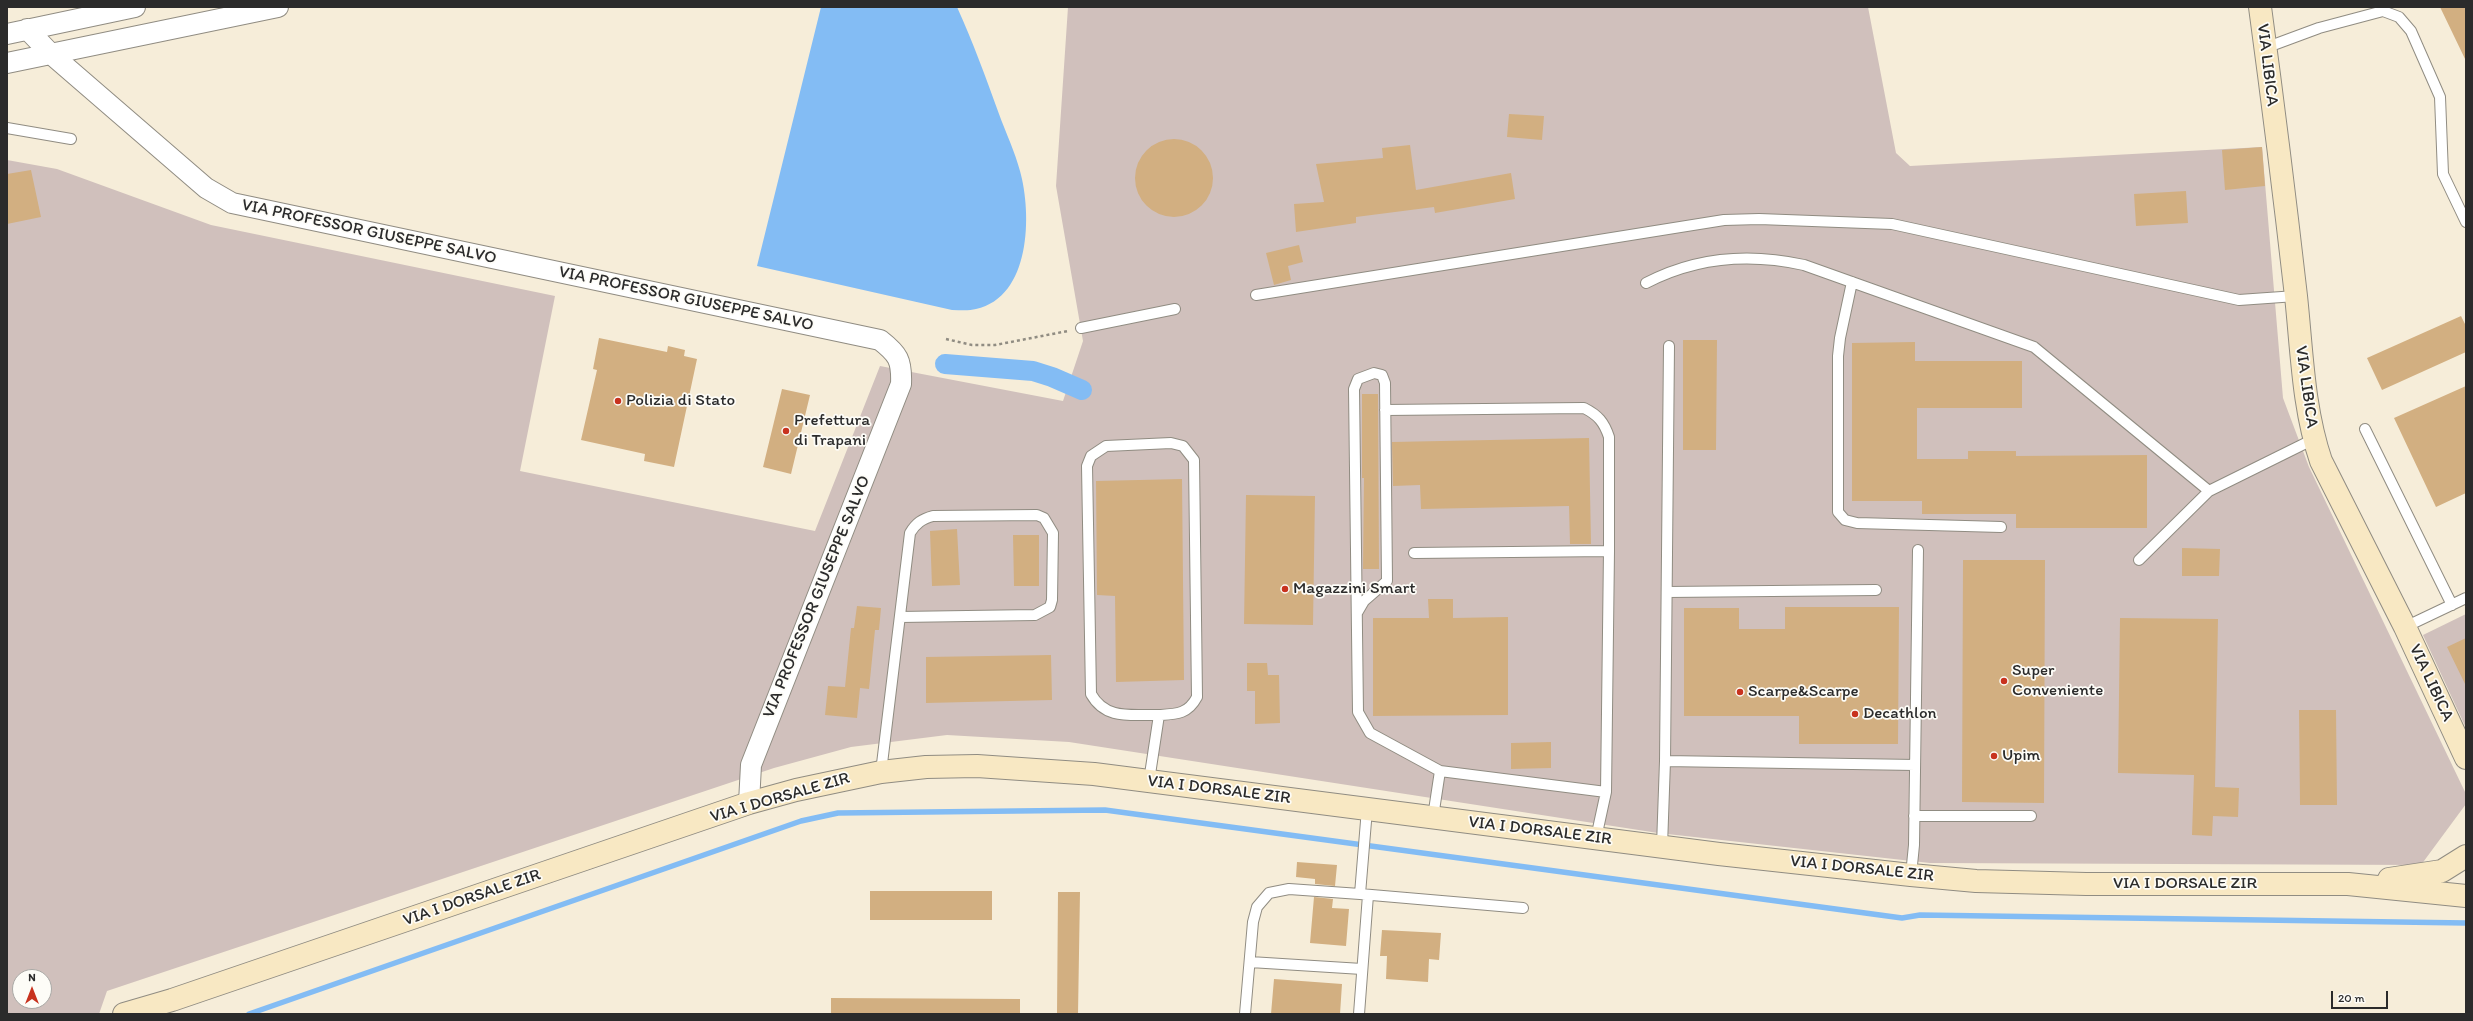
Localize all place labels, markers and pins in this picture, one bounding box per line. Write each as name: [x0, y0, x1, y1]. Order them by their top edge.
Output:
place label: Polizia di Stato: [626, 391, 735, 411]
marker: Polizia di Stato: [613, 396, 623, 406]
place label: Prefettura di Trapani: [794, 411, 870, 451]
marker: Prefettura di Trapani: [781, 426, 791, 436]
place label: Magazzini Smart: [1293, 579, 1416, 599]
marker: Magazzini Smart: [1280, 584, 1290, 594]
place label: Super Conveniente: [2012, 661, 2103, 701]
marker: Super Conveniente: [1999, 676, 2009, 686]
place label: Scarpe&Scarpe: [1748, 682, 1859, 702]
marker: Scarpe&Scarpe: [1735, 687, 1745, 697]
place label: Decathlon: [1863, 704, 1937, 724]
marker: Decathlon: [1850, 709, 1860, 719]
place label: Upim: [2002, 746, 2040, 766]
marker: Upim: [1989, 751, 1999, 761]

